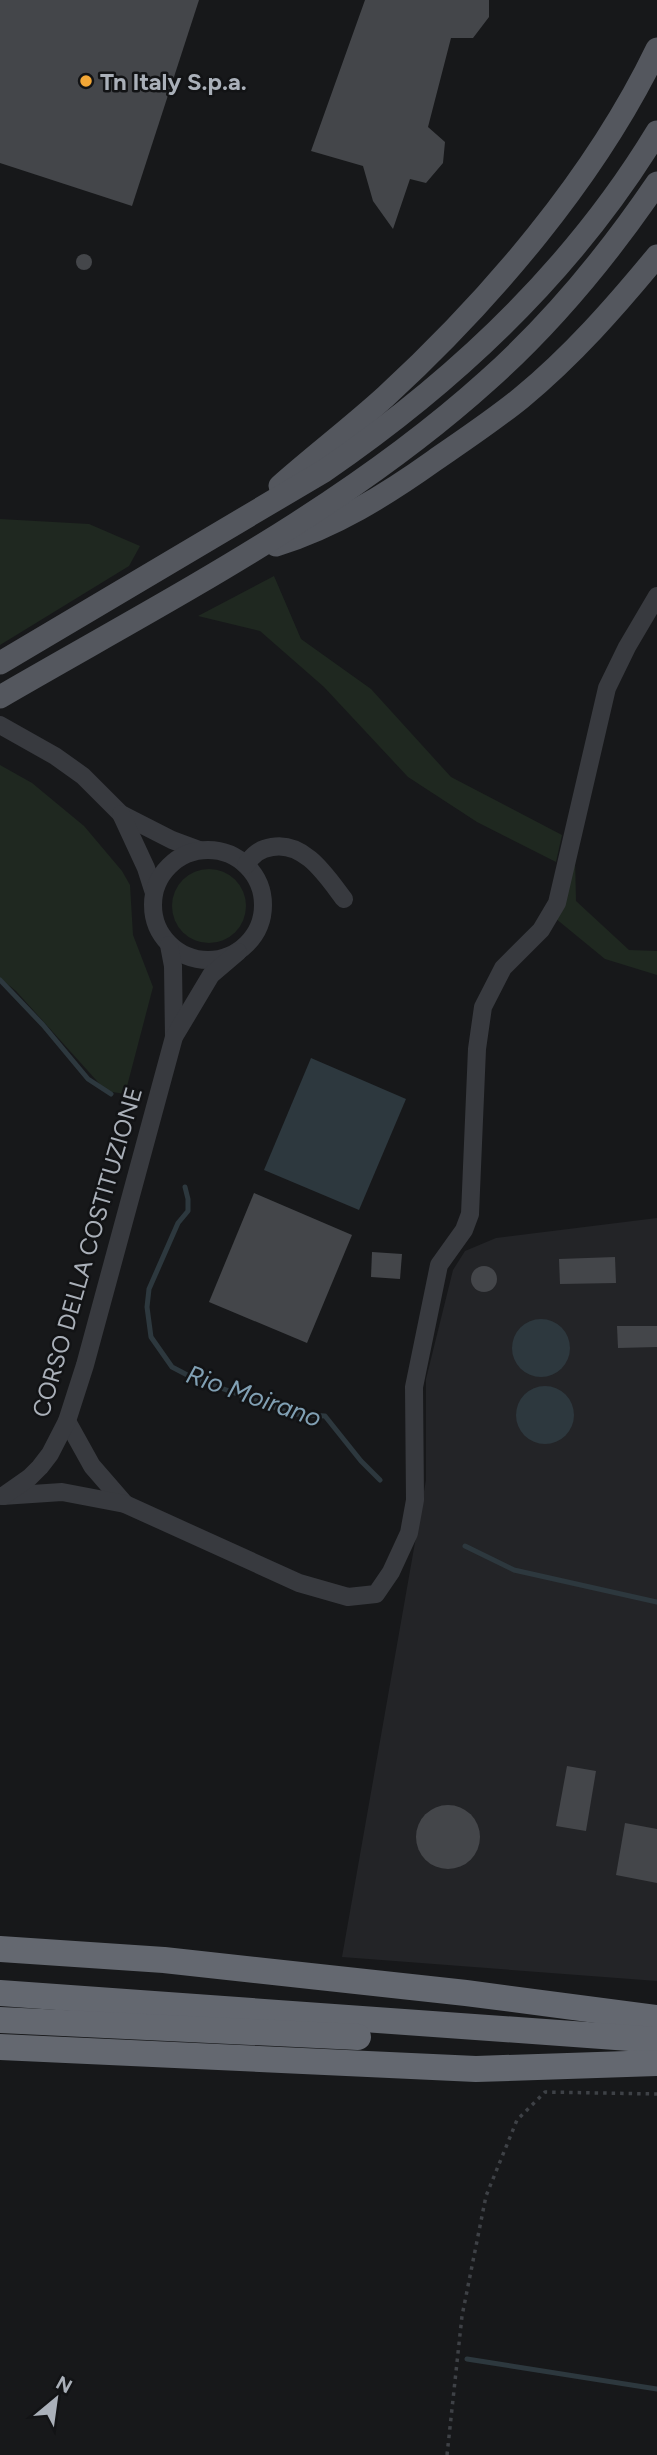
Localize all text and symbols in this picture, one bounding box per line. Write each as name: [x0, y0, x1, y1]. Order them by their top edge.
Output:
place label: Tn Italy S.p.a.: [100, 67, 247, 96]
marker: Tn Italy S.p.a.: [78, 73, 94, 89]
street label: CORSO DELLA COSTITUZIONE: [26, 1084, 148, 1420]
water label: Rio Moirano: [182, 1358, 326, 1434]
north arrow: [21, 2364, 91, 2434]
text: N: [52, 2371, 76, 2398]

